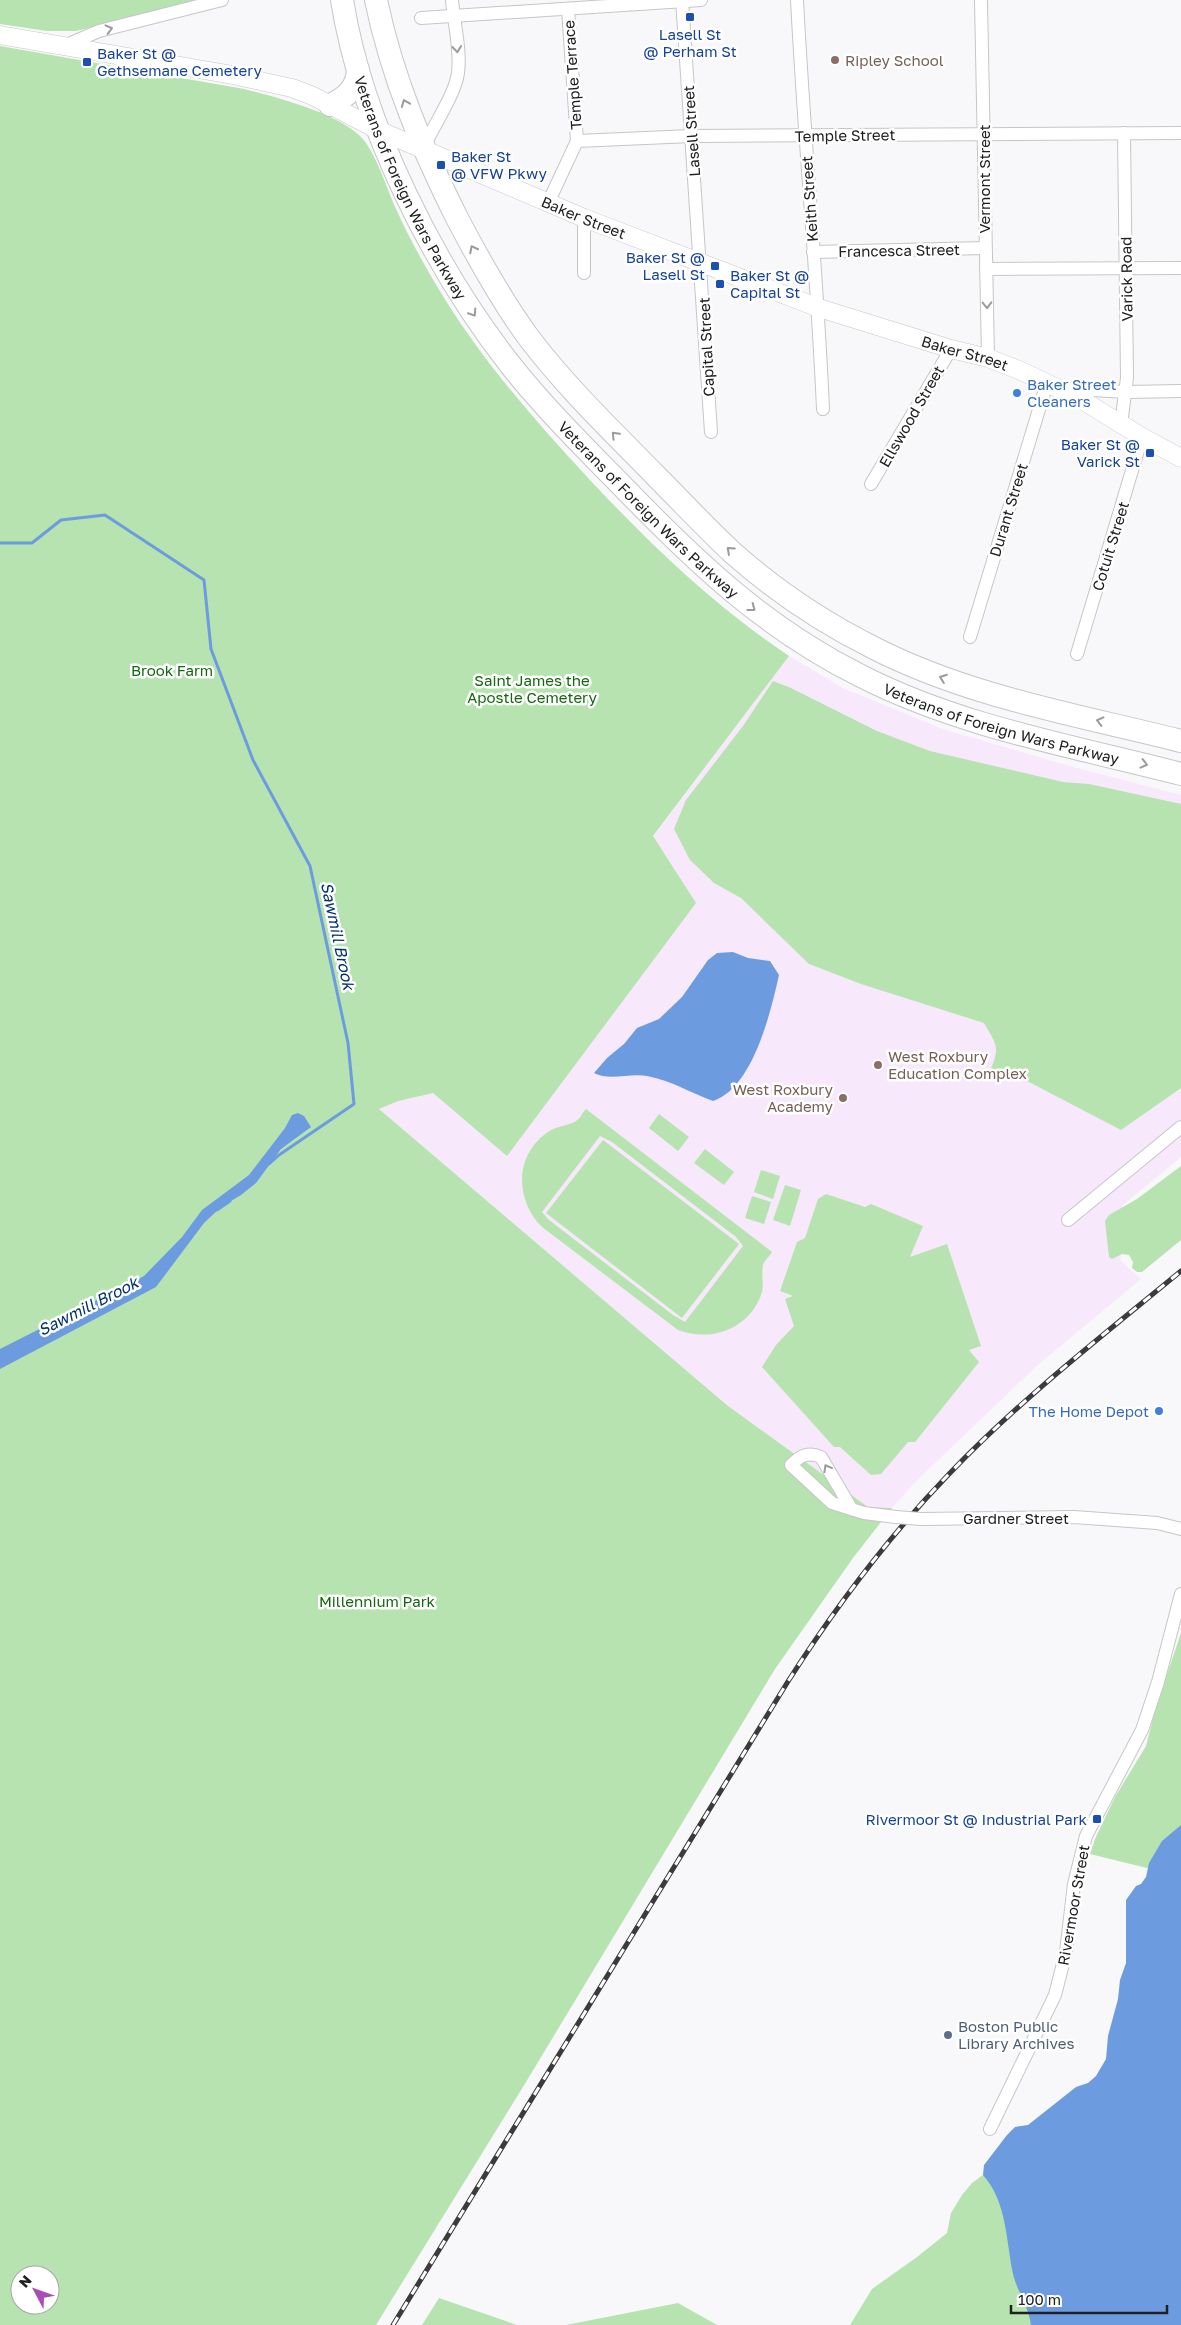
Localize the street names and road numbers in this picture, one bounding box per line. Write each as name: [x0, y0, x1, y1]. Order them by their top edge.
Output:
street label: Temple Terrace: [559, 19, 585, 130]
street label: Veterans of Foreign Wars Parkway: [351, 74, 471, 303]
street label: Lasell Street: [679, 85, 703, 177]
street label: Vermont Street: [975, 124, 993, 234]
street label: Temple Street: [795, 125, 895, 145]
street label: Keith Street: [797, 155, 821, 243]
street label: Baker Street: [539, 192, 628, 242]
street label: Varick Road: [1116, 237, 1136, 321]
street label: Francesca Street: [838, 240, 960, 260]
street label: Capital Street: [694, 297, 718, 397]
street label: Baker Street: [919, 331, 1011, 374]
street label: Ellswood Street: [875, 362, 947, 470]
street label: Veterans of Foreign Wars Parkway: [555, 417, 743, 602]
street label: Durant Street: [985, 461, 1031, 559]
street label: Cotuit Street: [1088, 499, 1132, 593]
street label: Veterans of Foreign Wars Parkway: [881, 679, 1121, 768]
street label: Gardner Street: [963, 1509, 1069, 1527]
street label: Rivermoor Street: [1054, 1843, 1092, 1967]

